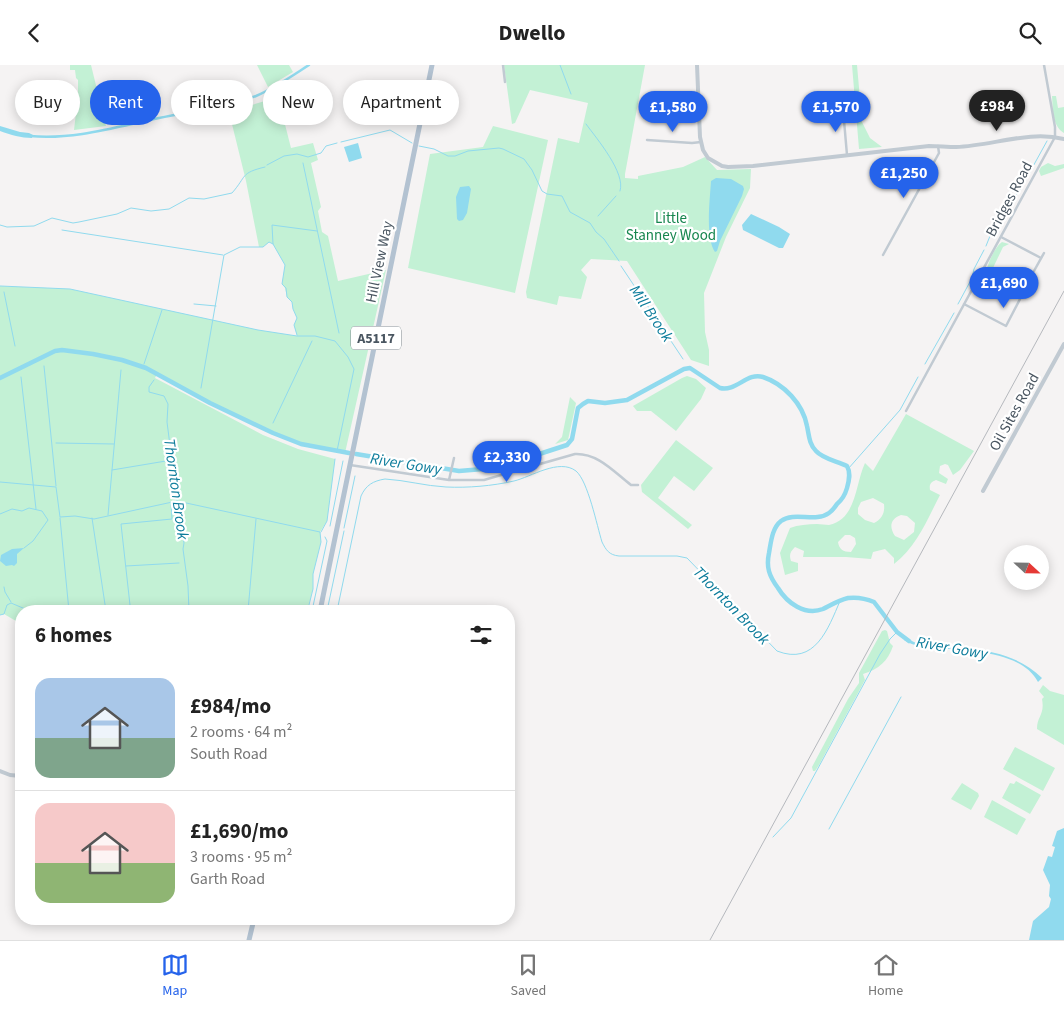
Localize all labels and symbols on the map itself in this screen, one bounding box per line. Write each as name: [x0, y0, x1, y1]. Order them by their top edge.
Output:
pin: £984: [967, 89, 1027, 132]
pin: £1,580: [632, 91, 714, 133]
pin: £1,570: [795, 91, 877, 133]
pin: £1,250: [863, 157, 945, 199]
street label: Bridges Road: [981, 158, 1038, 241]
park label: Little Stanney Wood: [626, 208, 716, 246]
street label: Hill View Way: [361, 219, 398, 305]
pin: £1,690: [963, 267, 1045, 309]
water label: Mill Brook: [624, 281, 679, 347]
road number: A5117: [351, 327, 401, 349]
street label: Oil Sites Road: [984, 370, 1044, 455]
water label: Thornton Brook: [158, 437, 194, 542]
pin: £2,330: [466, 441, 548, 483]
water label: River Gowy: [368, 447, 444, 481]
north arrow: [1004, 545, 1049, 590]
water label: Thornton Brook: [688, 561, 775, 650]
water label: River Gowy: [914, 631, 990, 665]

